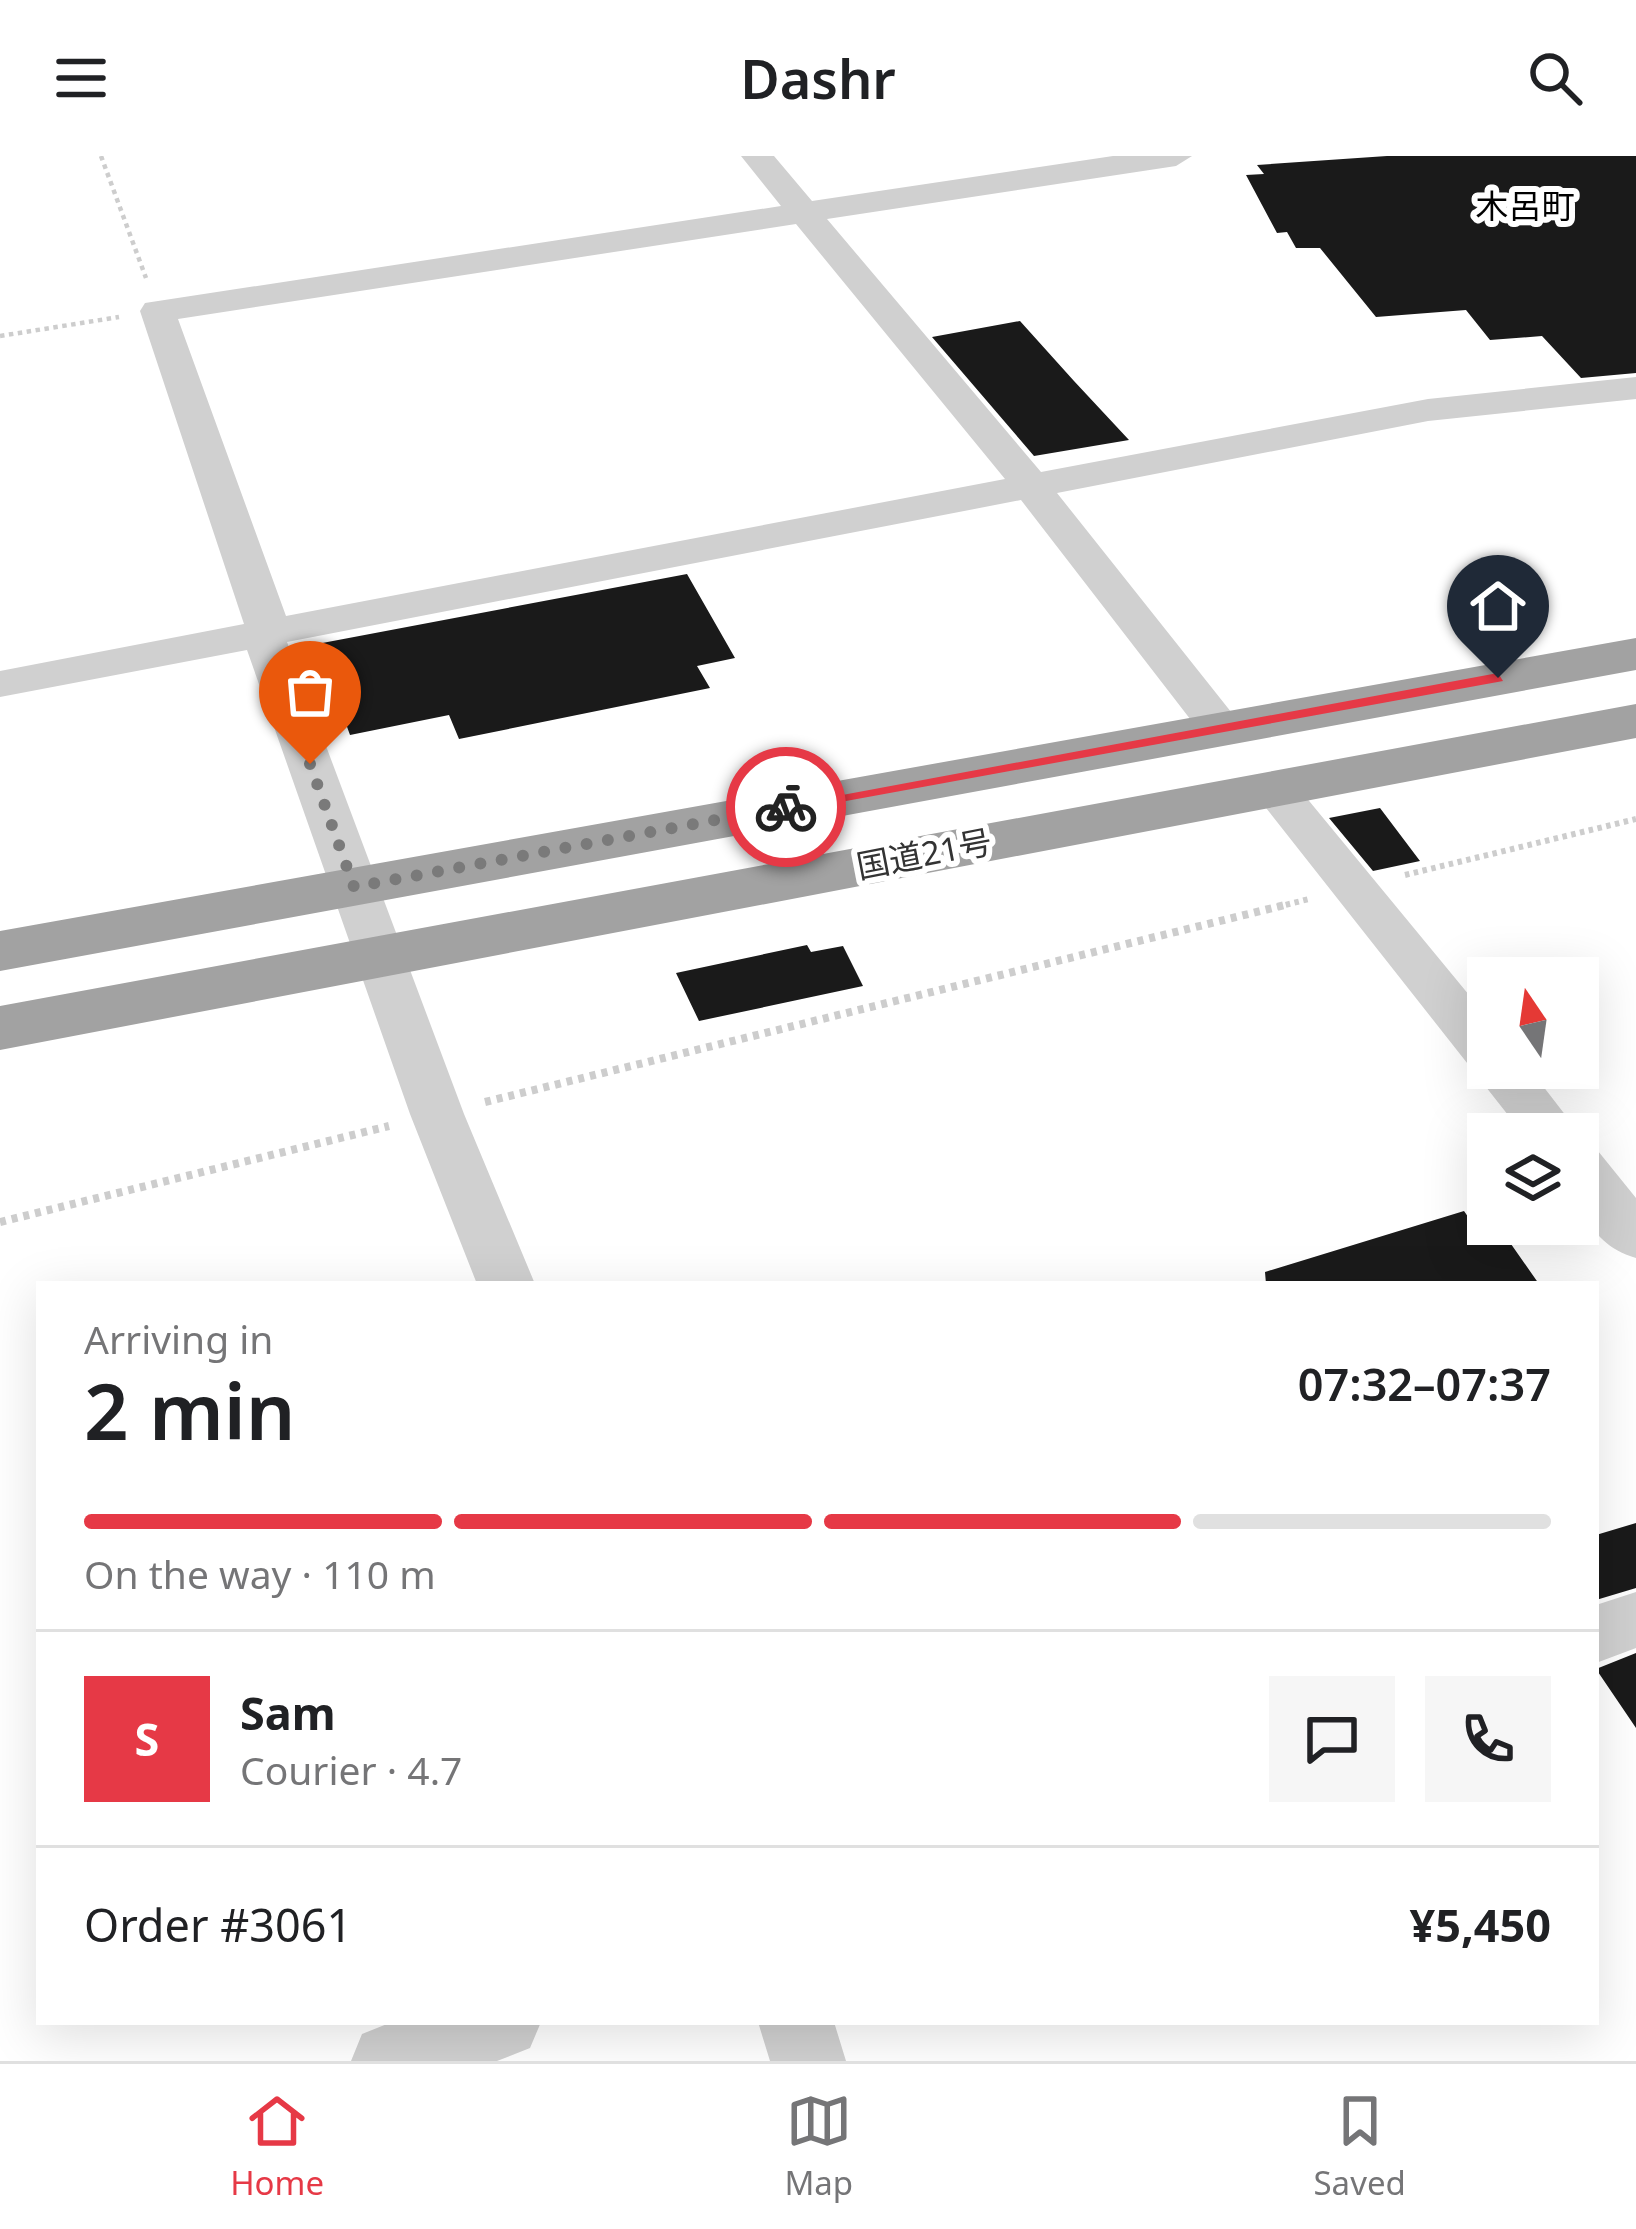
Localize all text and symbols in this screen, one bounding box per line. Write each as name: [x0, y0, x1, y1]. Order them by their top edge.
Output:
text: Dashr: [740, 41, 896, 115]
icon: menu: [48, 45, 114, 111]
icon: search: [1522, 45, 1588, 111]
district label: 木呂町: [1476, 183, 1575, 228]
pin: [1447, 555, 1549, 678]
icon: home: [1465, 573, 1531, 639]
pin: [259, 641, 361, 764]
icon: bag: [277, 659, 343, 725]
courier: [726, 747, 846, 867]
icon: bike: [753, 774, 819, 840]
street label: 国道21号: [852, 818, 995, 889]
north arrow: [1467, 957, 1599, 1089]
map controls: [1467, 957, 1599, 1245]
button: layers: [1467, 1113, 1599, 1245]
text: Arriving in: [84, 1312, 273, 1365]
text: 07:32–07:37: [1298, 1353, 1551, 1414]
text: 2 min: [84, 1357, 296, 1463]
text: On the way · 110 m: [84, 1547, 436, 1600]
button: chat: [1269, 1676, 1395, 1802]
button: phone: [1425, 1676, 1551, 1802]
text: Sam: [240, 1682, 336, 1743]
text: S: [135, 1708, 159, 1769]
text: Courier · 4.7: [240, 1743, 462, 1796]
text: Order #3061: [84, 1894, 352, 1955]
text: ¥5,450: [1409, 1894, 1551, 1955]
tab: Home: [230, 2088, 324, 2205]
tab: Map: [784, 2088, 853, 2205]
tab: Saved: [1314, 2088, 1406, 2205]

